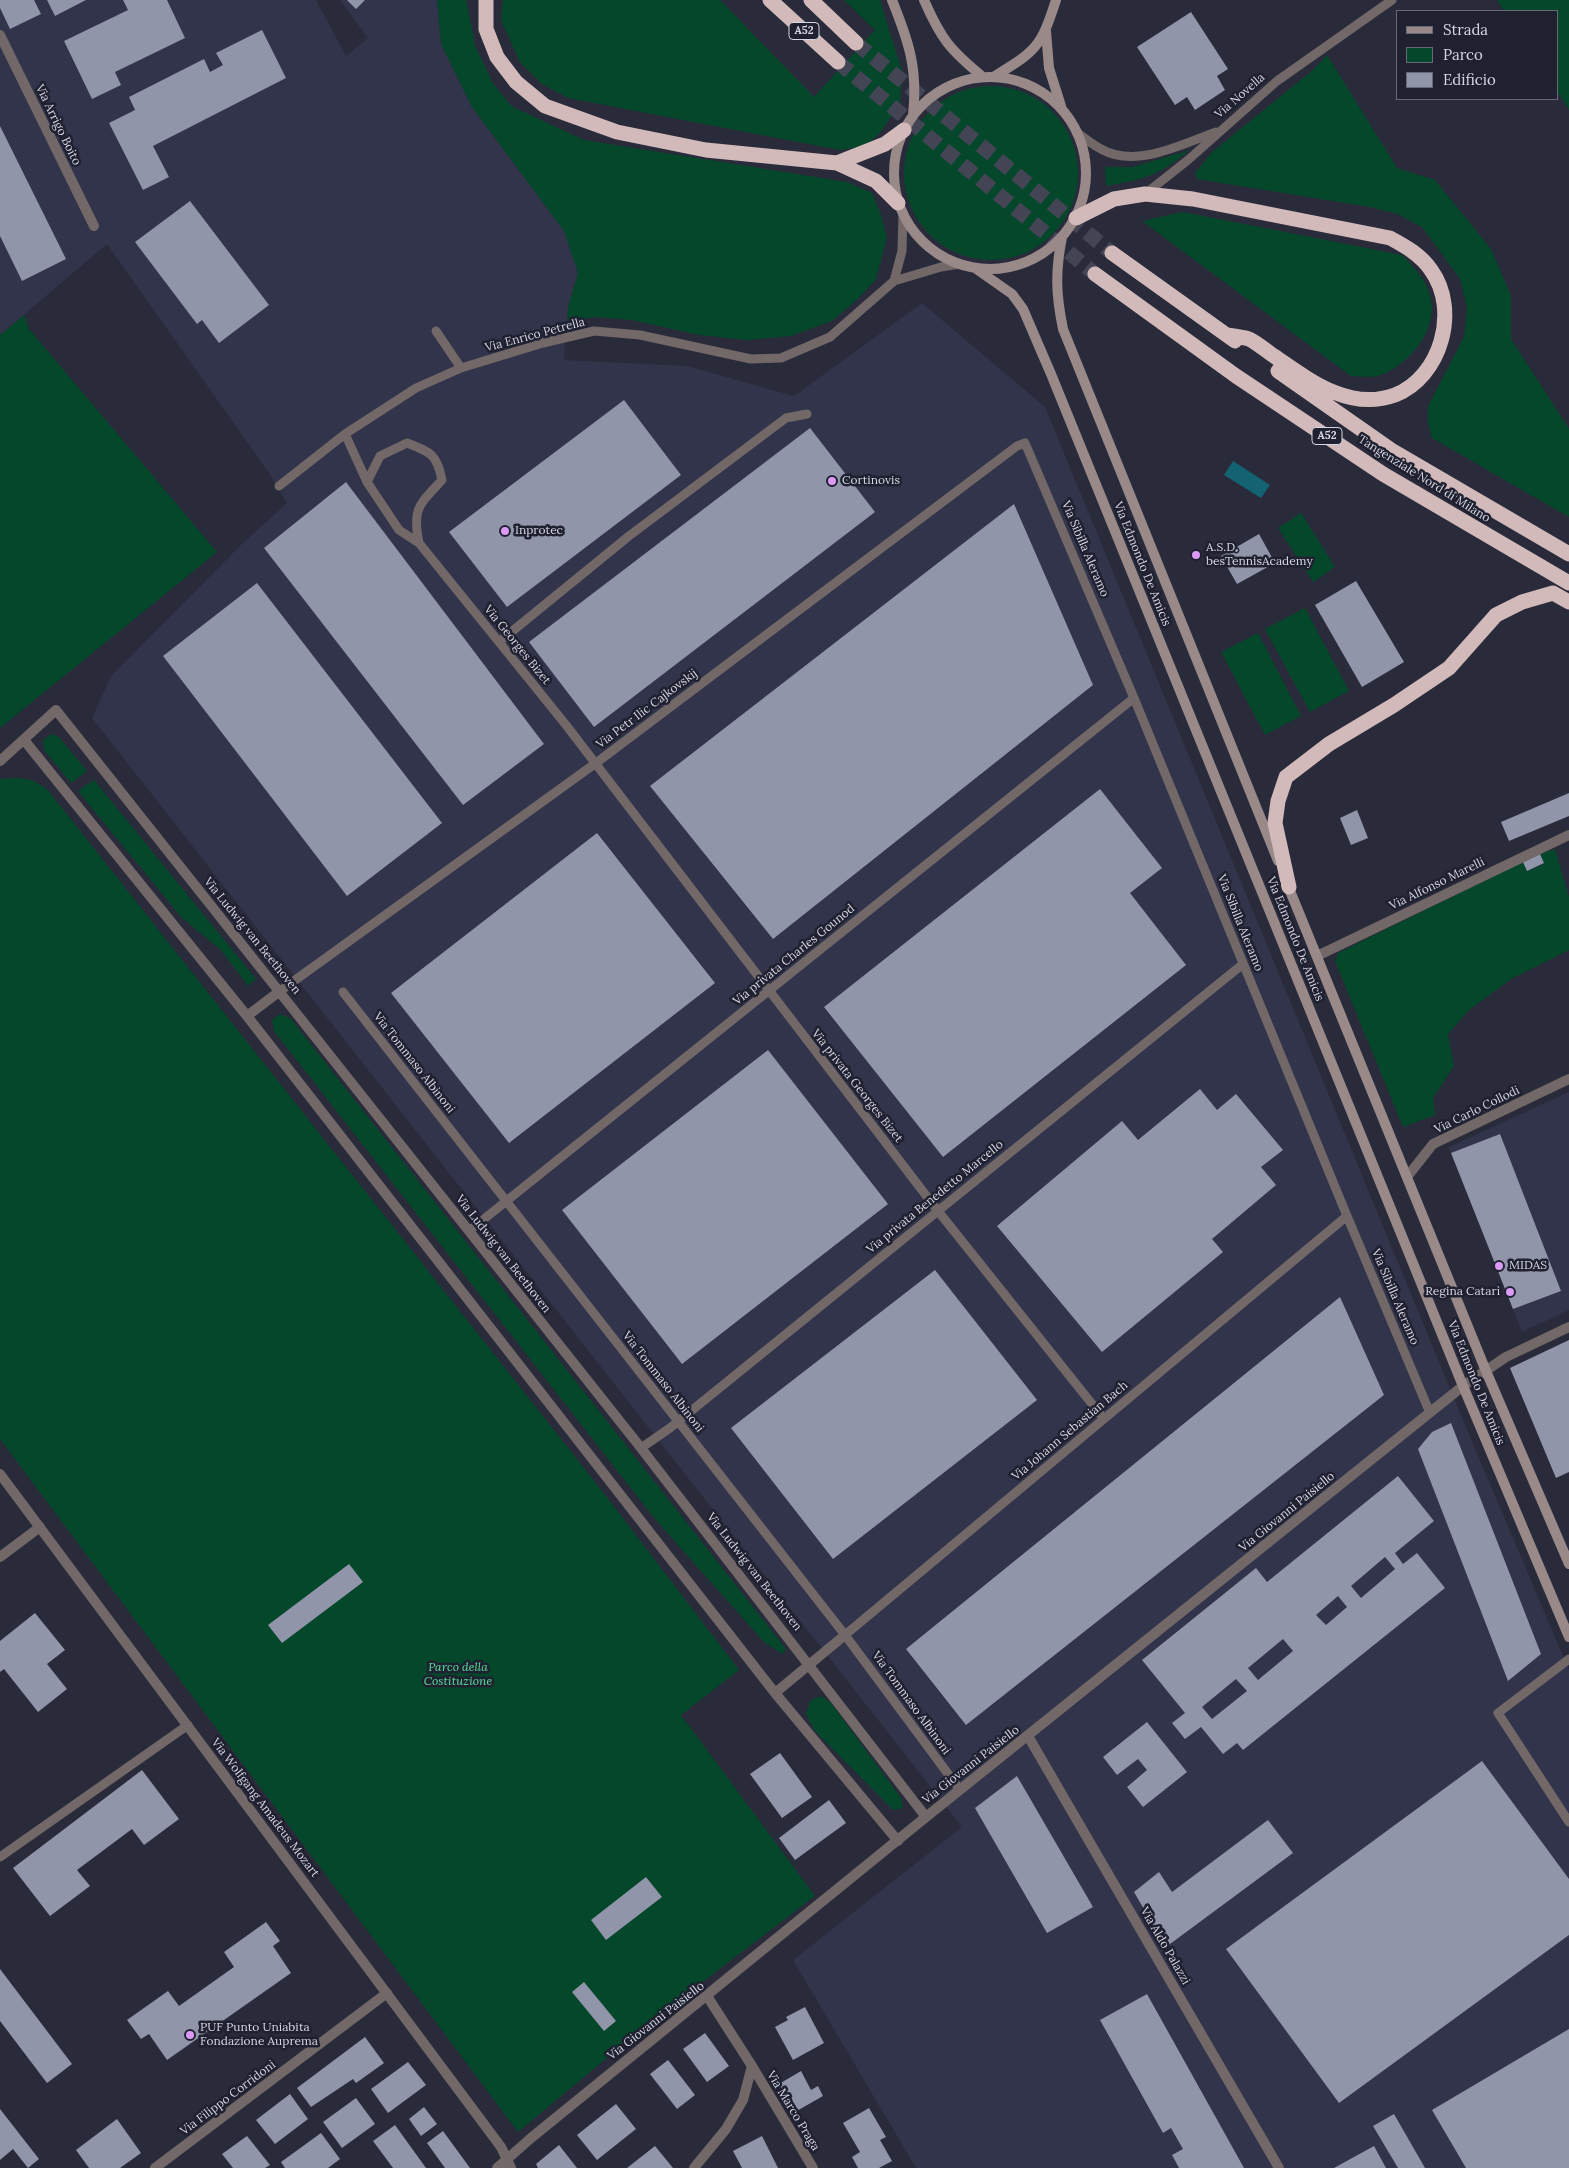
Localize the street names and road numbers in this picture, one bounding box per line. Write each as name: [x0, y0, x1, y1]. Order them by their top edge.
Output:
road number: A52: [789, 22, 819, 40]
street label: Via Novella: [1212, 70, 1268, 122]
street label: Via Arrigo Boito: [32, 82, 84, 168]
street label: Via Enrico Petrella: [484, 315, 586, 355]
road number: A52: [1312, 428, 1342, 444]
street label: Tangenziale Nord di Milano: [1355, 432, 1493, 526]
street label: Via Sibilla Aleramo: [1058, 499, 1112, 599]
street label: Via Edmondo De Amicis: [1110, 500, 1174, 628]
street label: Via Georges Bizet: [481, 602, 553, 688]
street label: Via Petr Ilic Cajkovskij: [594, 666, 700, 752]
street label: Via Alfonso Marelli: [1387, 855, 1487, 913]
street label: Via Sibilla Aleramo: [1214, 873, 1266, 973]
street label: Via Ludwig van Beethoven: [201, 875, 303, 997]
street label: Via Edmondo De Amicis: [1263, 875, 1327, 1003]
street label: Via privata Charles Gounod: [730, 901, 858, 1009]
street label: Via Tommaso Albinoni: [370, 1010, 458, 1116]
street label: Via privata Georges Bizet: [808, 1027, 906, 1145]
street label: Via Carlo Collodi: [1432, 1083, 1522, 1137]
street label: Via privata Benedetto Marcello: [864, 1137, 1006, 1257]
street label: Via Ludwig van Beethoven: [452, 1192, 554, 1316]
street label: Via Sibilla Aleramo: [1368, 1247, 1422, 1347]
street label: Via Edmondo De Amicis: [1444, 1319, 1508, 1447]
street label: Via Tommaso Albinoni: [619, 1329, 707, 1435]
street label: Via Johann Sebastian Bach: [1009, 1378, 1131, 1484]
street label: Via Giovanni Paisiello: [1236, 1469, 1338, 1555]
street label: Via Ludwig van Beethoven: [703, 1510, 805, 1634]
street label: Via Tommaso Albinoni: [869, 1649, 953, 1757]
street label: Via Giovanni Paisiello: [920, 1723, 1022, 1807]
street label: Via Wolfgang Amadeus Mozart: [208, 1736, 322, 1880]
street label: Via Aldo Palazzi: [1137, 1905, 1193, 1987]
street label: Via Giovanni Paisiello: [605, 1979, 707, 2063]
street label: Via Filippo Corridoni: [178, 2058, 278, 2138]
street label: Via Marco Praga: [763, 2068, 823, 2154]

